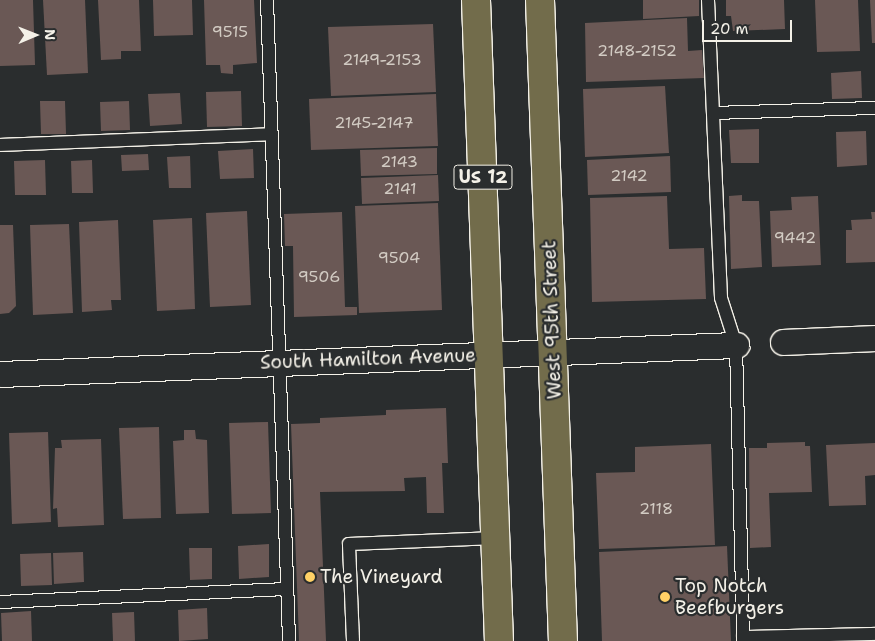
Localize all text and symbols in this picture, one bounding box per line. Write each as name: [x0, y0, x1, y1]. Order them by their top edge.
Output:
north arrow: [10, 10, 60, 60]
scale bar: [705, 10, 795, 42]
text: 20 m: [710, 19, 749, 39]
house number: 9515: [212, 22, 248, 42]
text: N: [41, 29, 59, 40]
house number: 2148-2152: [597, 41, 677, 61]
house number: 2149-2153: [342, 50, 422, 70]
house number: 2145-2147: [334, 113, 414, 133]
house number: 2143: [380, 152, 418, 172]
road number: US 12: [453, 162, 513, 192]
house number: 2142: [610, 166, 648, 186]
house number: 2141: [383, 179, 417, 199]
house number: 9442: [774, 228, 816, 248]
street label: West 95th Street: [538, 240, 566, 400]
house number: 9504: [378, 248, 420, 268]
house number: 9506: [298, 267, 340, 287]
street label: South Hamilton Avenue: [260, 344, 476, 374]
house number: 2118: [639, 499, 673, 519]
place label: The Vineyard: [320, 566, 442, 588]
marker: The Vineyard: [304, 571, 316, 583]
place label: Top Notch Beefburgers: [675, 575, 784, 619]
marker: Top Notch Beefburgers: [659, 591, 671, 603]

